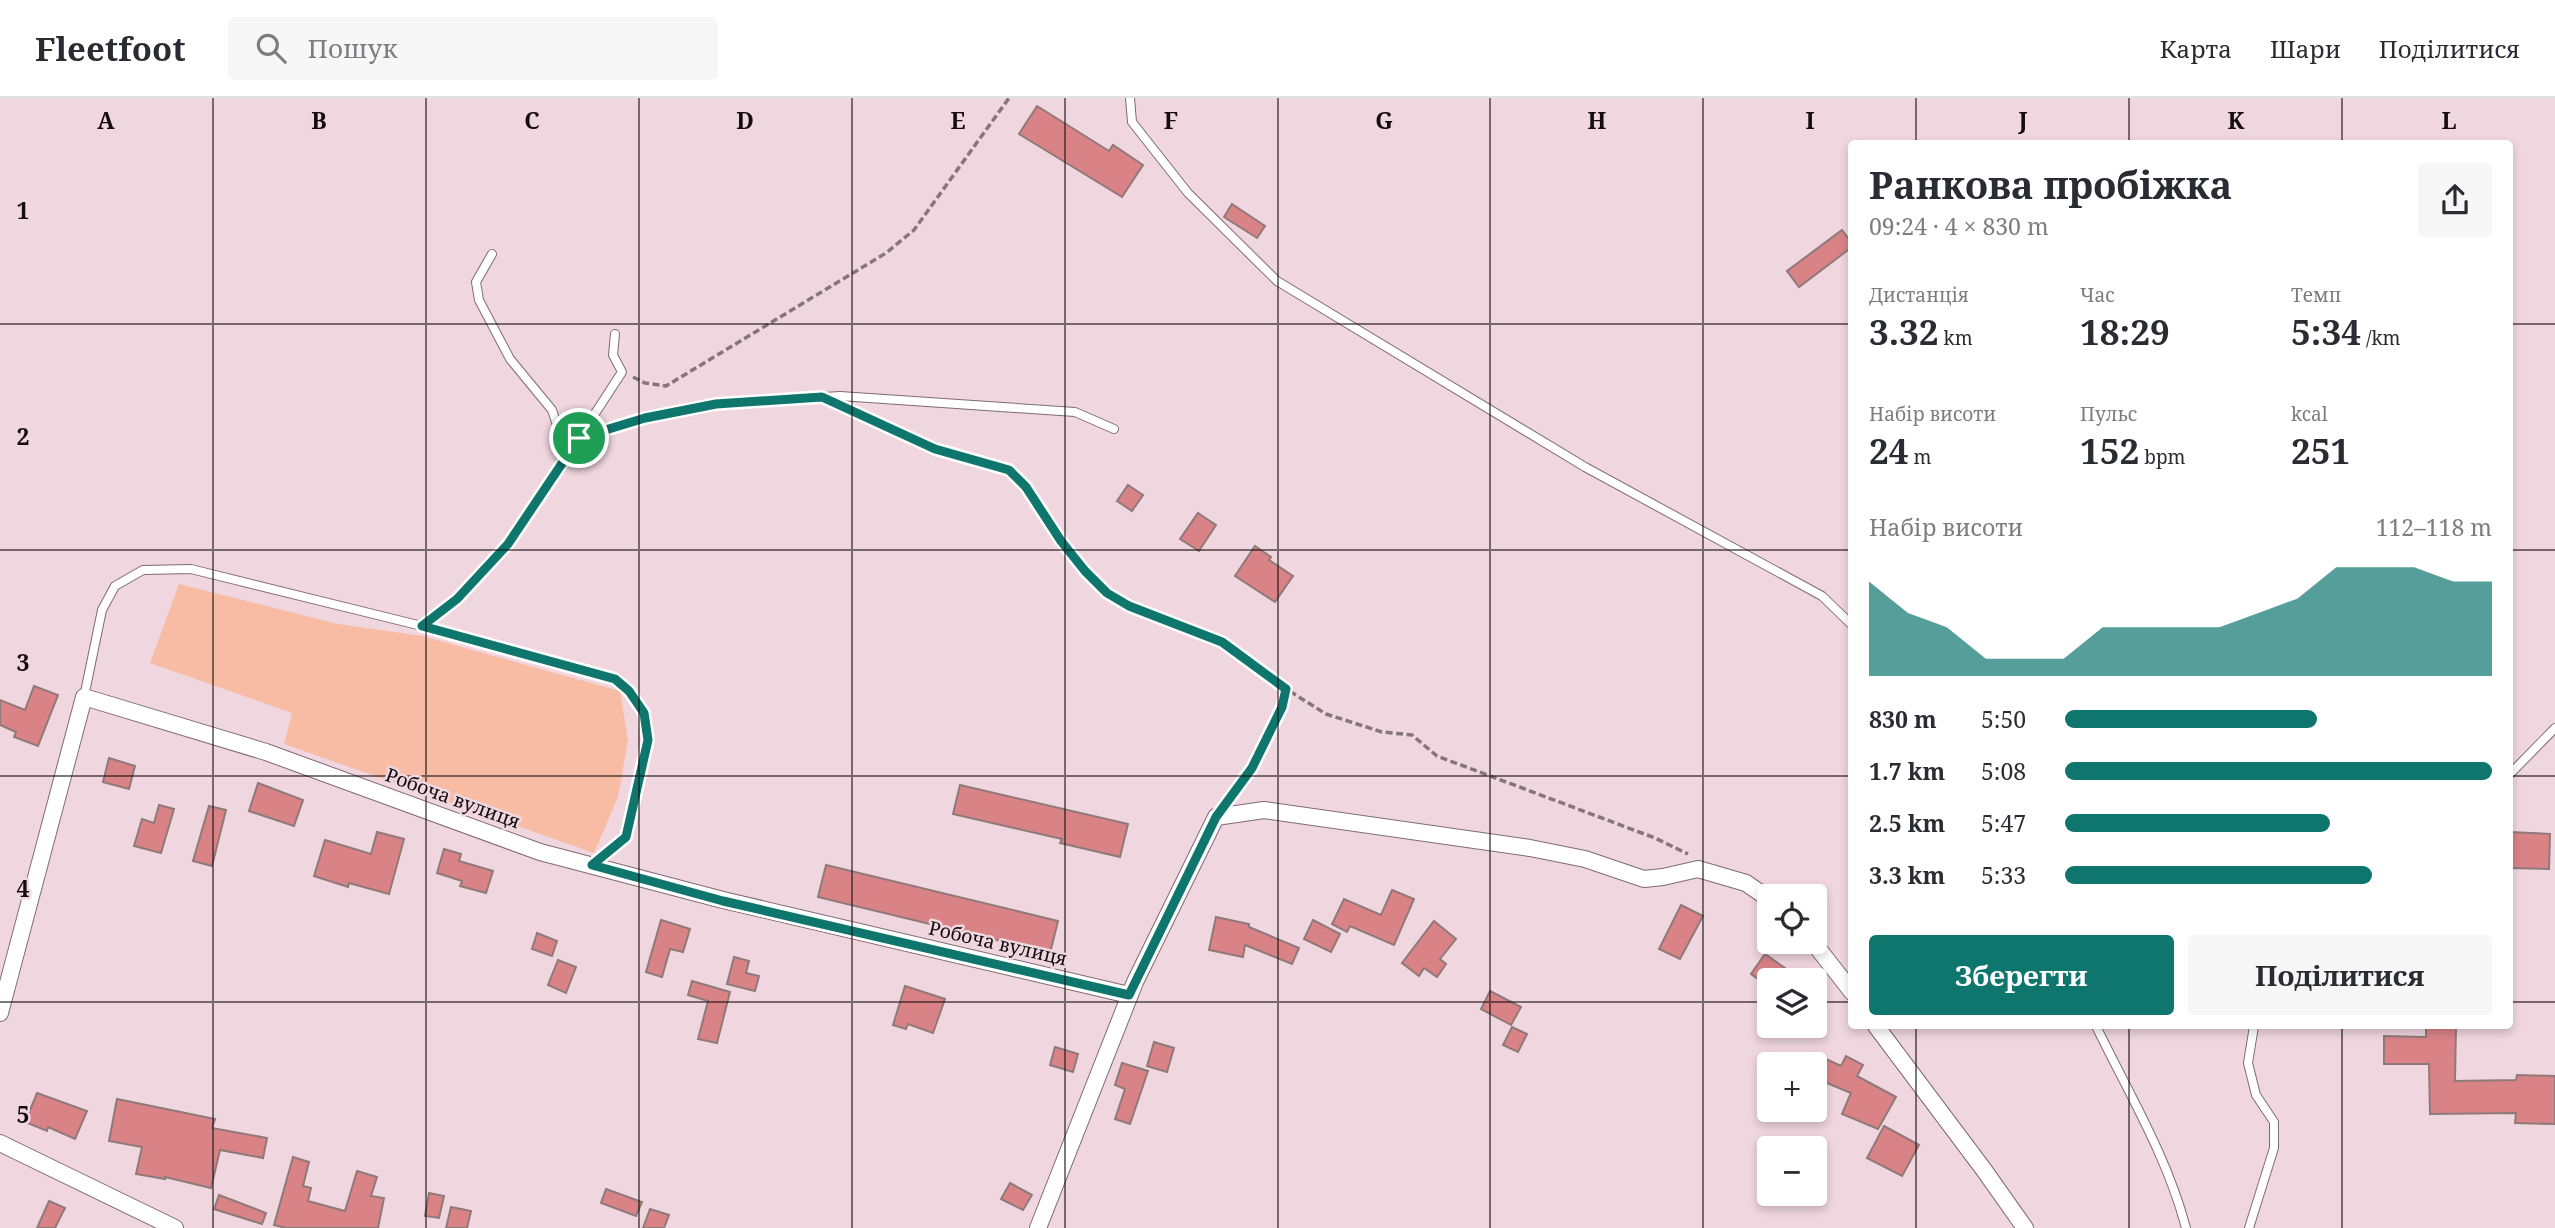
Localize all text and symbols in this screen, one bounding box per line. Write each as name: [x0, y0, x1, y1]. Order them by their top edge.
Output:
search box: [228, 17, 718, 80]
text: Fleetfoot: [35, 26, 186, 71]
icon: search: [252, 29, 290, 67]
text: Пошук: [308, 30, 398, 66]
text: Карта: [2160, 32, 2232, 65]
text: Шари: [2270, 32, 2341, 65]
text: Поділитися: [2379, 32, 2520, 65]
text: A: [97, 104, 115, 136]
text: B: [311, 104, 327, 136]
text: C: [524, 104, 540, 136]
text: D: [736, 104, 754, 136]
text: E: [950, 104, 966, 136]
text: F: [1164, 104, 1178, 136]
text: G: [1375, 104, 1393, 136]
text: H: [1588, 104, 1607, 136]
text: I: [1805, 104, 1815, 136]
text: J: [2017, 104, 2028, 136]
text: K: [2228, 104, 2245, 136]
text: L: [2441, 104, 2457, 136]
text: Ранкова пробіжка: [1869, 158, 2232, 210]
button: share: [2418, 163, 2492, 237]
text: 1: [17, 194, 30, 226]
text: 09:24 · 4 × 830 m: [1869, 210, 2049, 242]
text: Дистанція: [1869, 282, 1969, 308]
text: Час: [2080, 282, 2115, 308]
text: Темп: [2291, 282, 2341, 308]
text: 3.32: [1869, 308, 1939, 355]
text: 18:29: [2080, 308, 2170, 355]
text: 5:34: [2291, 308, 2361, 355]
text: km: [1939, 325, 1973, 351]
text: /km: [2361, 325, 2400, 351]
text: Набір висоти: [1869, 401, 1996, 427]
text: Пульс: [2080, 401, 2137, 427]
text: kcal: [2291, 401, 2328, 427]
pin: [549, 408, 609, 468]
icon: arrive: [560, 419, 598, 457]
text: 2: [17, 420, 30, 452]
text: 24: [1869, 427, 1909, 474]
text: 152: [2080, 427, 2139, 474]
text: 251: [2291, 427, 2350, 474]
text: m: [1909, 444, 1931, 470]
text: bpm: [2139, 444, 2186, 470]
text: Набір висоти: [1869, 511, 2023, 543]
text: 112–118 m: [2376, 511, 2492, 543]
text: 3: [17, 646, 30, 678]
text: 830 m: [1869, 703, 1937, 735]
text: 5:50: [1981, 703, 2026, 735]
text: 1.7 km: [1869, 755, 1945, 787]
text: 5:08: [1981, 755, 2026, 787]
street label: Робоча вулиця: [382, 762, 524, 834]
text: 2.5 km: [1869, 807, 1945, 839]
text: 5:47: [1981, 807, 2026, 839]
text: 3.3 km: [1869, 859, 1945, 891]
text: 5:33: [1981, 859, 2026, 891]
text: 4: [17, 872, 30, 904]
map controls: [1757, 884, 1827, 1206]
button: locate: [1757, 884, 1827, 954]
street label: Робоча вулиця: [926, 914, 1070, 972]
button: Зберегти: [1869, 935, 2174, 1015]
button: Поділитися: [2188, 935, 2492, 1015]
button: layers: [1757, 968, 1827, 1038]
button: +: [1757, 1052, 1827, 1122]
text: 5: [17, 1098, 30, 1130]
button: −: [1757, 1136, 1827, 1206]

